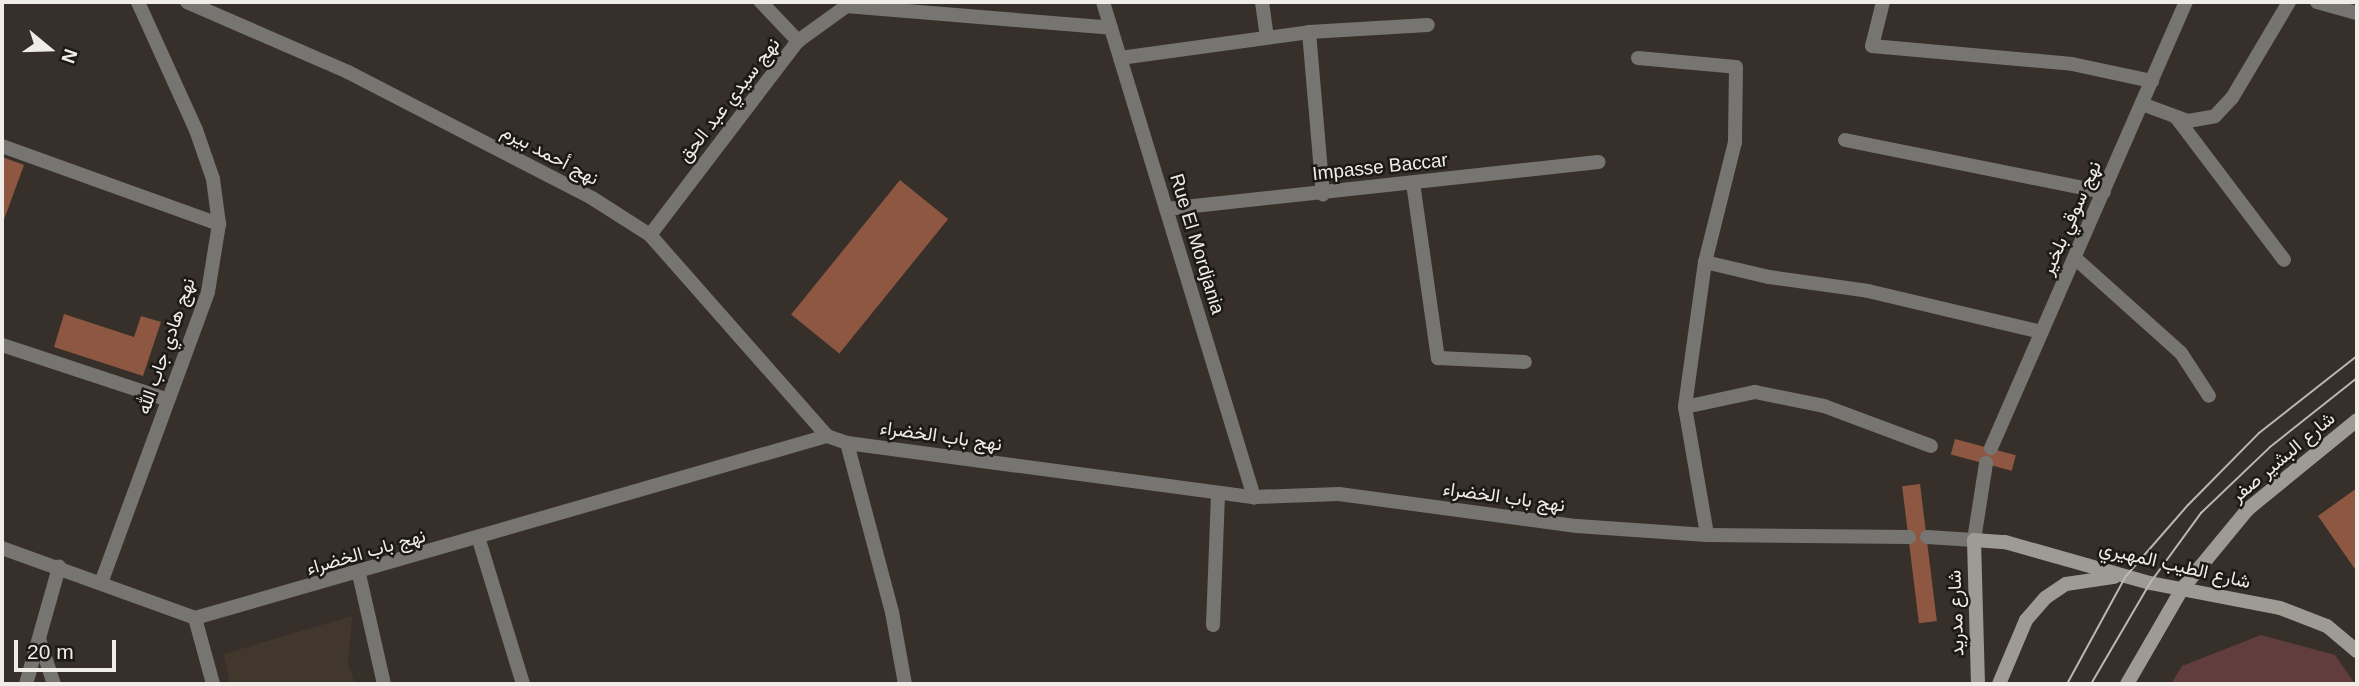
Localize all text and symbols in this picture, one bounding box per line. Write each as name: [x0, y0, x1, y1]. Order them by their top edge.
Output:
north arrow: [14, 14, 84, 84]
street label: نهج سيدي عبد الحق: [673, 33, 785, 167]
text: N: [57, 46, 81, 66]
street label: نهج أحمد بيرم: [497, 120, 603, 190]
street label: Impasse Baccar: [1311, 149, 1449, 185]
street label: نهج سوقي بلخير: [2036, 157, 2106, 279]
street label: Rue El Mordjania: [1165, 171, 1229, 317]
street label: نهج هادي جاب الله: [132, 275, 200, 417]
street label: شارع البشير صفر: [2226, 407, 2340, 507]
street label: نهج باب الخضراء: [879, 416, 1003, 456]
street label: نهج باب الخضراء: [1442, 477, 1566, 517]
street label: نهج باب الخضراء: [304, 524, 428, 580]
street label: شارع الطيب المهيري: [2097, 537, 2253, 593]
street label: شارع مدريد: [1943, 570, 1969, 656]
scale bar: [18, 626, 119, 670]
text: 20 m: [27, 640, 74, 663]

